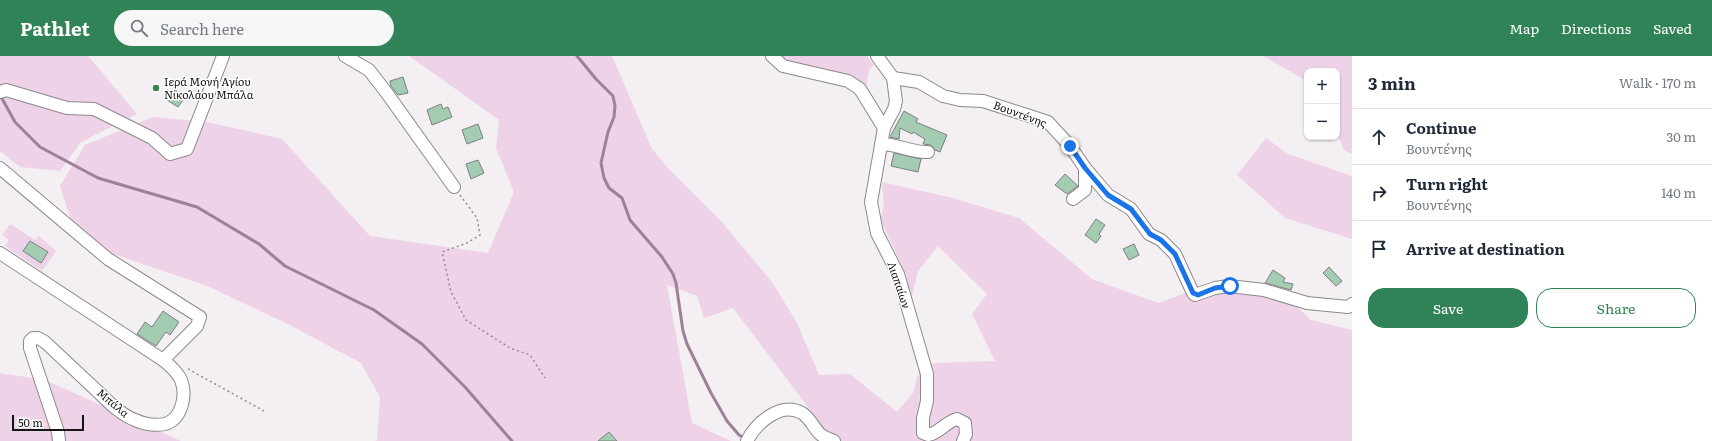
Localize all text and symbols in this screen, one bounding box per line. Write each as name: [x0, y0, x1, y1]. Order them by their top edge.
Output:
search box: [114, 10, 394, 46]
text: Pathlet: [20, 14, 90, 42]
icon: search: [128, 17, 150, 39]
text: Search here: [160, 17, 244, 40]
text: Map: [1509, 18, 1539, 38]
text: Directions: [1561, 18, 1631, 38]
text: Saved: [1653, 18, 1692, 38]
map controls: [1304, 68, 1340, 140]
button: +: [1304, 68, 1340, 104]
text: 3 min: [1368, 70, 1416, 95]
place label: Ιερά Μονή Αγίου Νικολάου Μπάλα: [164, 73, 254, 102]
text: Walk · 170 m: [1619, 73, 1696, 92]
marker: Ιερά Μονή Αγίου Νικολάου Μπάλα: [151, 83, 161, 93]
street label: Βουντένης: [991, 96, 1050, 130]
button: −: [1304, 104, 1340, 140]
text: Continue: [1406, 116, 1476, 139]
icon: ahead: [1368, 126, 1390, 148]
text: 30 m: [1666, 127, 1696, 146]
route end: [1061, 137, 1079, 155]
text: Βουντένης: [1406, 139, 1472, 158]
text: Turn right: [1406, 172, 1488, 195]
icon: right: [1368, 182, 1390, 204]
text: 140 m: [1661, 183, 1696, 202]
text: Βουντένης: [1406, 195, 1472, 214]
text: Arrive at destination: [1406, 237, 1565, 260]
icon: arrive: [1368, 238, 1390, 260]
street label: Λιαπαίων: [884, 259, 915, 310]
route start: [1221, 277, 1239, 295]
button: Save: [1368, 288, 1528, 328]
button: Share: [1536, 288, 1696, 328]
street label: Μπάλα: [94, 384, 133, 421]
scale bar: [12, 413, 84, 432]
text: 50 m: [18, 414, 43, 430]

